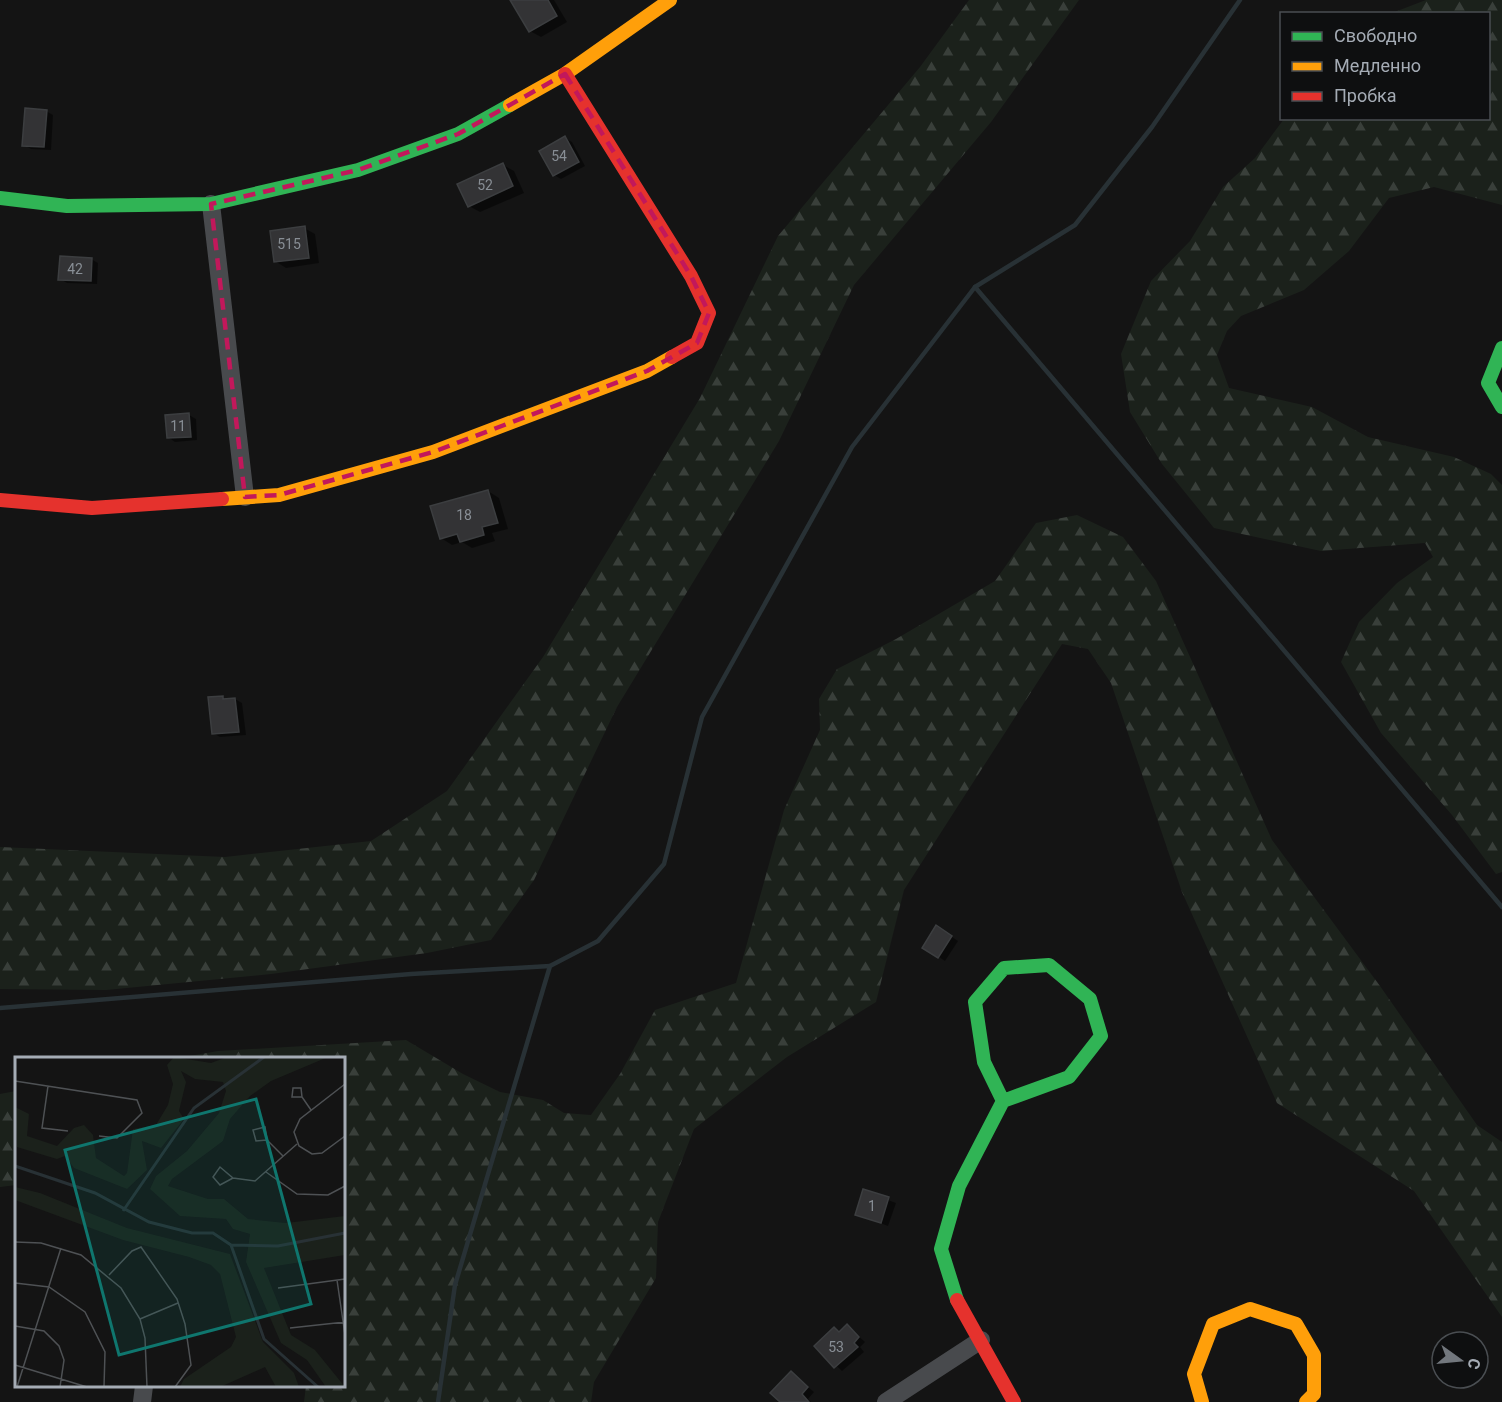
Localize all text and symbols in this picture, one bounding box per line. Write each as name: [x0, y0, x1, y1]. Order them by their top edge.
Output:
legend: [1280, 12, 1490, 120]
text: Свободно: [1334, 25, 1417, 46]
text: Медленно: [1334, 55, 1421, 76]
text: Пробка: [1334, 85, 1397, 106]
house number: 54: [551, 148, 567, 164]
house number: 52: [477, 177, 493, 193]
house number: 515: [277, 236, 301, 252]
house number: 42: [67, 261, 83, 277]
house number: 11: [170, 418, 186, 434]
house number: 18: [456, 507, 472, 523]
inset map: [15, 1057, 345, 1387]
house number: 1: [868, 1198, 876, 1214]
north arrow: [1430, 1330, 1490, 1390]
house number: 53: [828, 1339, 844, 1355]
text: С: [1463, 1356, 1485, 1371]

